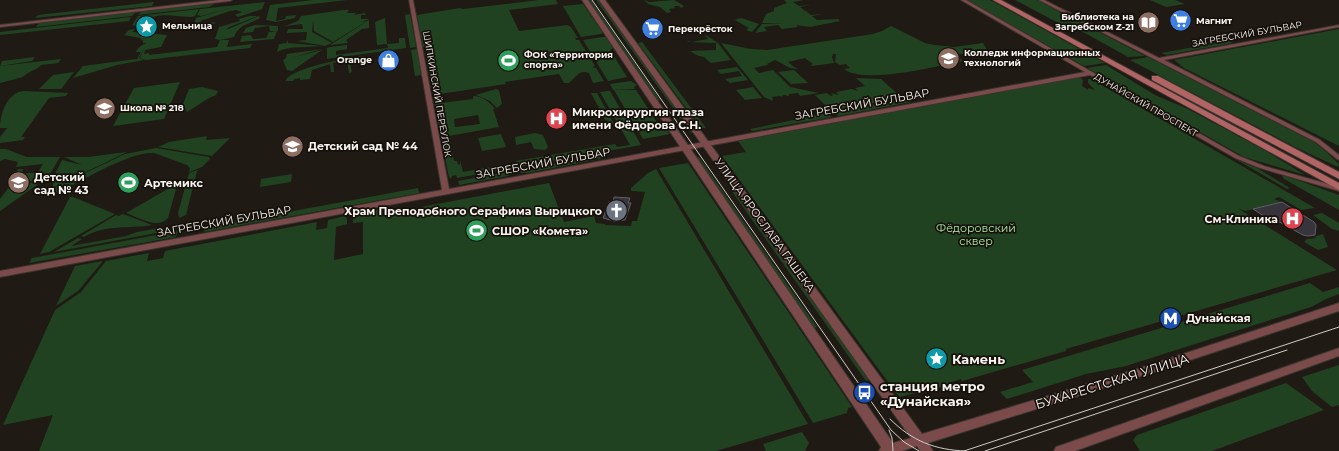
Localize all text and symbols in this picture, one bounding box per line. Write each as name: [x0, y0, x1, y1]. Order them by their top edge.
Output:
supermarket icon: Магнит: [1167, 8, 1193, 34]
library icon: Библиотека на Загребском Z-21: [1136, 9, 1162, 35]
place label: Библиотека на Загребском Z-21: [1054, 11, 1134, 32]
place icon: Мельница: [134, 13, 160, 39]
place label: Магнит: [1196, 15, 1232, 26]
supermarket icon: Перекрёсток: [639, 16, 665, 42]
street label: ЗАГРЕБСКИЙ БУЛЬВАР: [1191, 18, 1303, 49]
place label: Мельница: [162, 20, 212, 31]
place label: Перекрёсток: [668, 23, 733, 34]
street label: ШИПКИНСКИЙ ПЕРЕУЛОК: [421, 30, 454, 159]
school or university icon: Колледж информационных технологий: [935, 45, 961, 71]
shop icon: Orange: [375, 47, 401, 73]
sports icon: ФОК «Территория спорта»: [496, 47, 522, 73]
place label: Колледж информационных технологий: [964, 47, 1101, 68]
place label: ФОК «Территория спорта»: [524, 49, 613, 70]
place label: Orange: [337, 54, 372, 65]
street label: ДУНАЙСКИЙ ПРОСПЕКТ: [1093, 71, 1200, 139]
street label: ЗАГРЕБСКИЙ БУЛЬВАР: [794, 85, 930, 123]
school or university icon: Школа № 218: [92, 95, 118, 121]
place label: Школа № 218: [120, 102, 184, 113]
hospital icon: Микрохирургия глаза имени Фёдорова С.Н.: [543, 105, 569, 131]
place label: Микрохирургия глаза имени Фёдорова С.Н.: [572, 105, 704, 132]
school or university icon: Детский сад № 44: [279, 133, 305, 159]
place label: Детский сад № 44: [308, 139, 418, 153]
street label: ЗАГРЕБСКИЙ БУЛЬВАР: [475, 144, 611, 182]
street label: УЛИЦА ЯРОСЛАВА ГАШЕКА: [712, 155, 819, 295]
school or university icon: Детский сад № 43: [6, 170, 32, 196]
place label: Детский сад № 43: [34, 170, 89, 197]
sports icon: Артемикс: [116, 170, 142, 196]
place label: Артемикс: [144, 176, 204, 190]
church icon: Храм Преподобного Серафима Вырицкого: [604, 198, 630, 224]
street label: ЗАГРЕБСКИЙ БУЛЬВАР: [156, 202, 292, 240]
place label: Храм Преподобного Серафима Вырицкого: [344, 204, 602, 218]
hospital icon: См-Клиника: [1280, 206, 1306, 232]
place label: См-Клиника: [1205, 212, 1278, 226]
sports icon: СШОР «Комета»: [463, 218, 489, 244]
park label: Фёдоровский сквер: [936, 221, 1016, 248]
place label: СШОР «Комета»: [492, 224, 588, 238]
metro station icon: Дунайская: [1158, 305, 1184, 331]
place label: Дунайская: [1186, 311, 1251, 325]
place icon: Камень: [923, 346, 949, 372]
street label: БУХАРЕСТСКАЯ УЛИЦА: [1033, 350, 1191, 412]
place label: Камень: [952, 351, 1005, 367]
place label: станция метро «Дунайская»: [880, 378, 985, 409]
bus stop icon: станция метро «Дунайская»: [852, 380, 878, 406]

